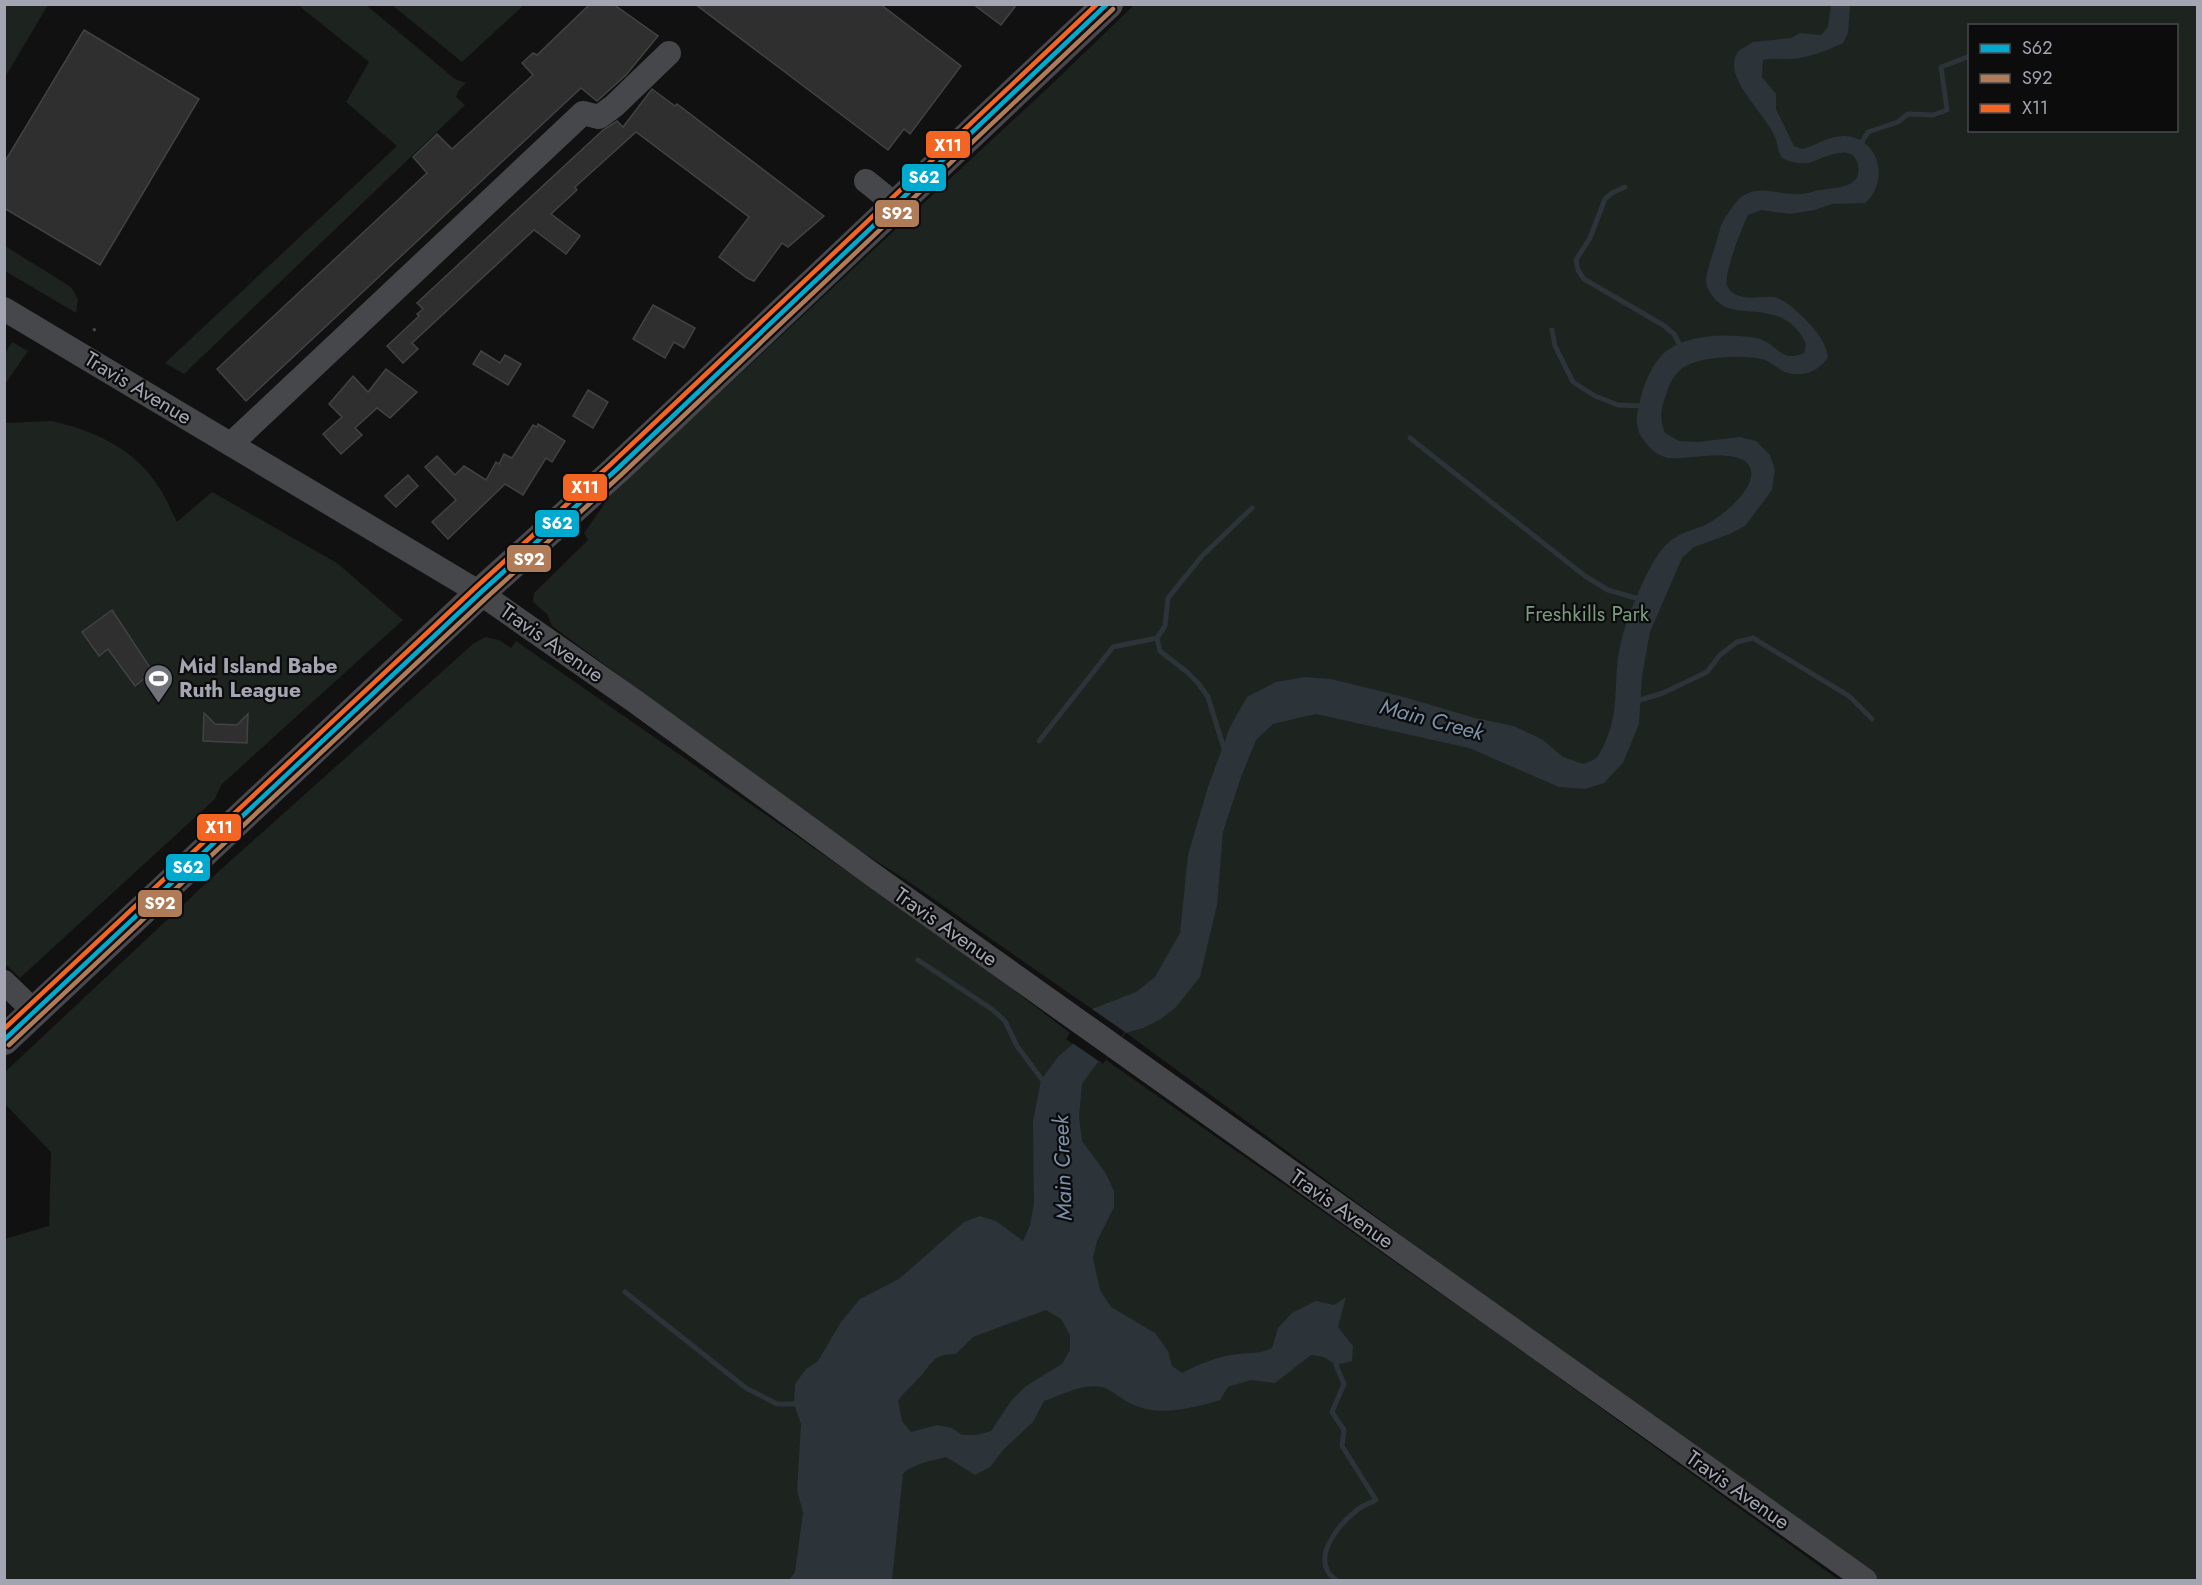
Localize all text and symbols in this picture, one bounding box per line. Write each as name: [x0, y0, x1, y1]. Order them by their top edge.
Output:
legend: [1968, 24, 2178, 132]
text: S62: [2022, 35, 2052, 61]
text: S92: [2022, 65, 2052, 91]
text: X11: [2022, 95, 2048, 121]
line badge: X11: [925, 130, 971, 159]
text: X11: [934, 134, 962, 157]
line badge: S62: [901, 163, 947, 192]
text: S62: [908, 166, 940, 189]
line badge: S92: [874, 199, 920, 228]
text: S92: [881, 202, 913, 225]
street label: Travis Avenue: [79, 344, 197, 432]
line badge: X11: [562, 473, 608, 502]
text: X11: [571, 476, 599, 499]
line badge: S62: [534, 509, 580, 538]
text: S62: [541, 512, 573, 535]
line badge: S92: [506, 544, 552, 573]
text: S92: [513, 548, 545, 571]
street label: Travis Avenue: [494, 596, 610, 690]
park label: Freshkills Park: [1525, 599, 1650, 629]
place label: Mid Island Babe Ruth League: [179, 651, 338, 705]
sports icon: Mid Island Babe Ruth League: [142, 662, 174, 704]
water label: Main Creek: [1377, 690, 1489, 749]
line badge: X11: [196, 813, 242, 842]
text: X11: [205, 816, 233, 839]
line badge: S62: [165, 853, 211, 882]
text: S62: [172, 856, 204, 879]
street label: Travis Avenue: [888, 880, 1004, 974]
line badge: S92: [137, 889, 183, 918]
text: S92: [144, 892, 176, 915]
water label: Main Creek: [1044, 1113, 1080, 1221]
street label: Travis Avenue: [1284, 1162, 1400, 1256]
street label: Travis Avenue: [1680, 1443, 1796, 1537]

